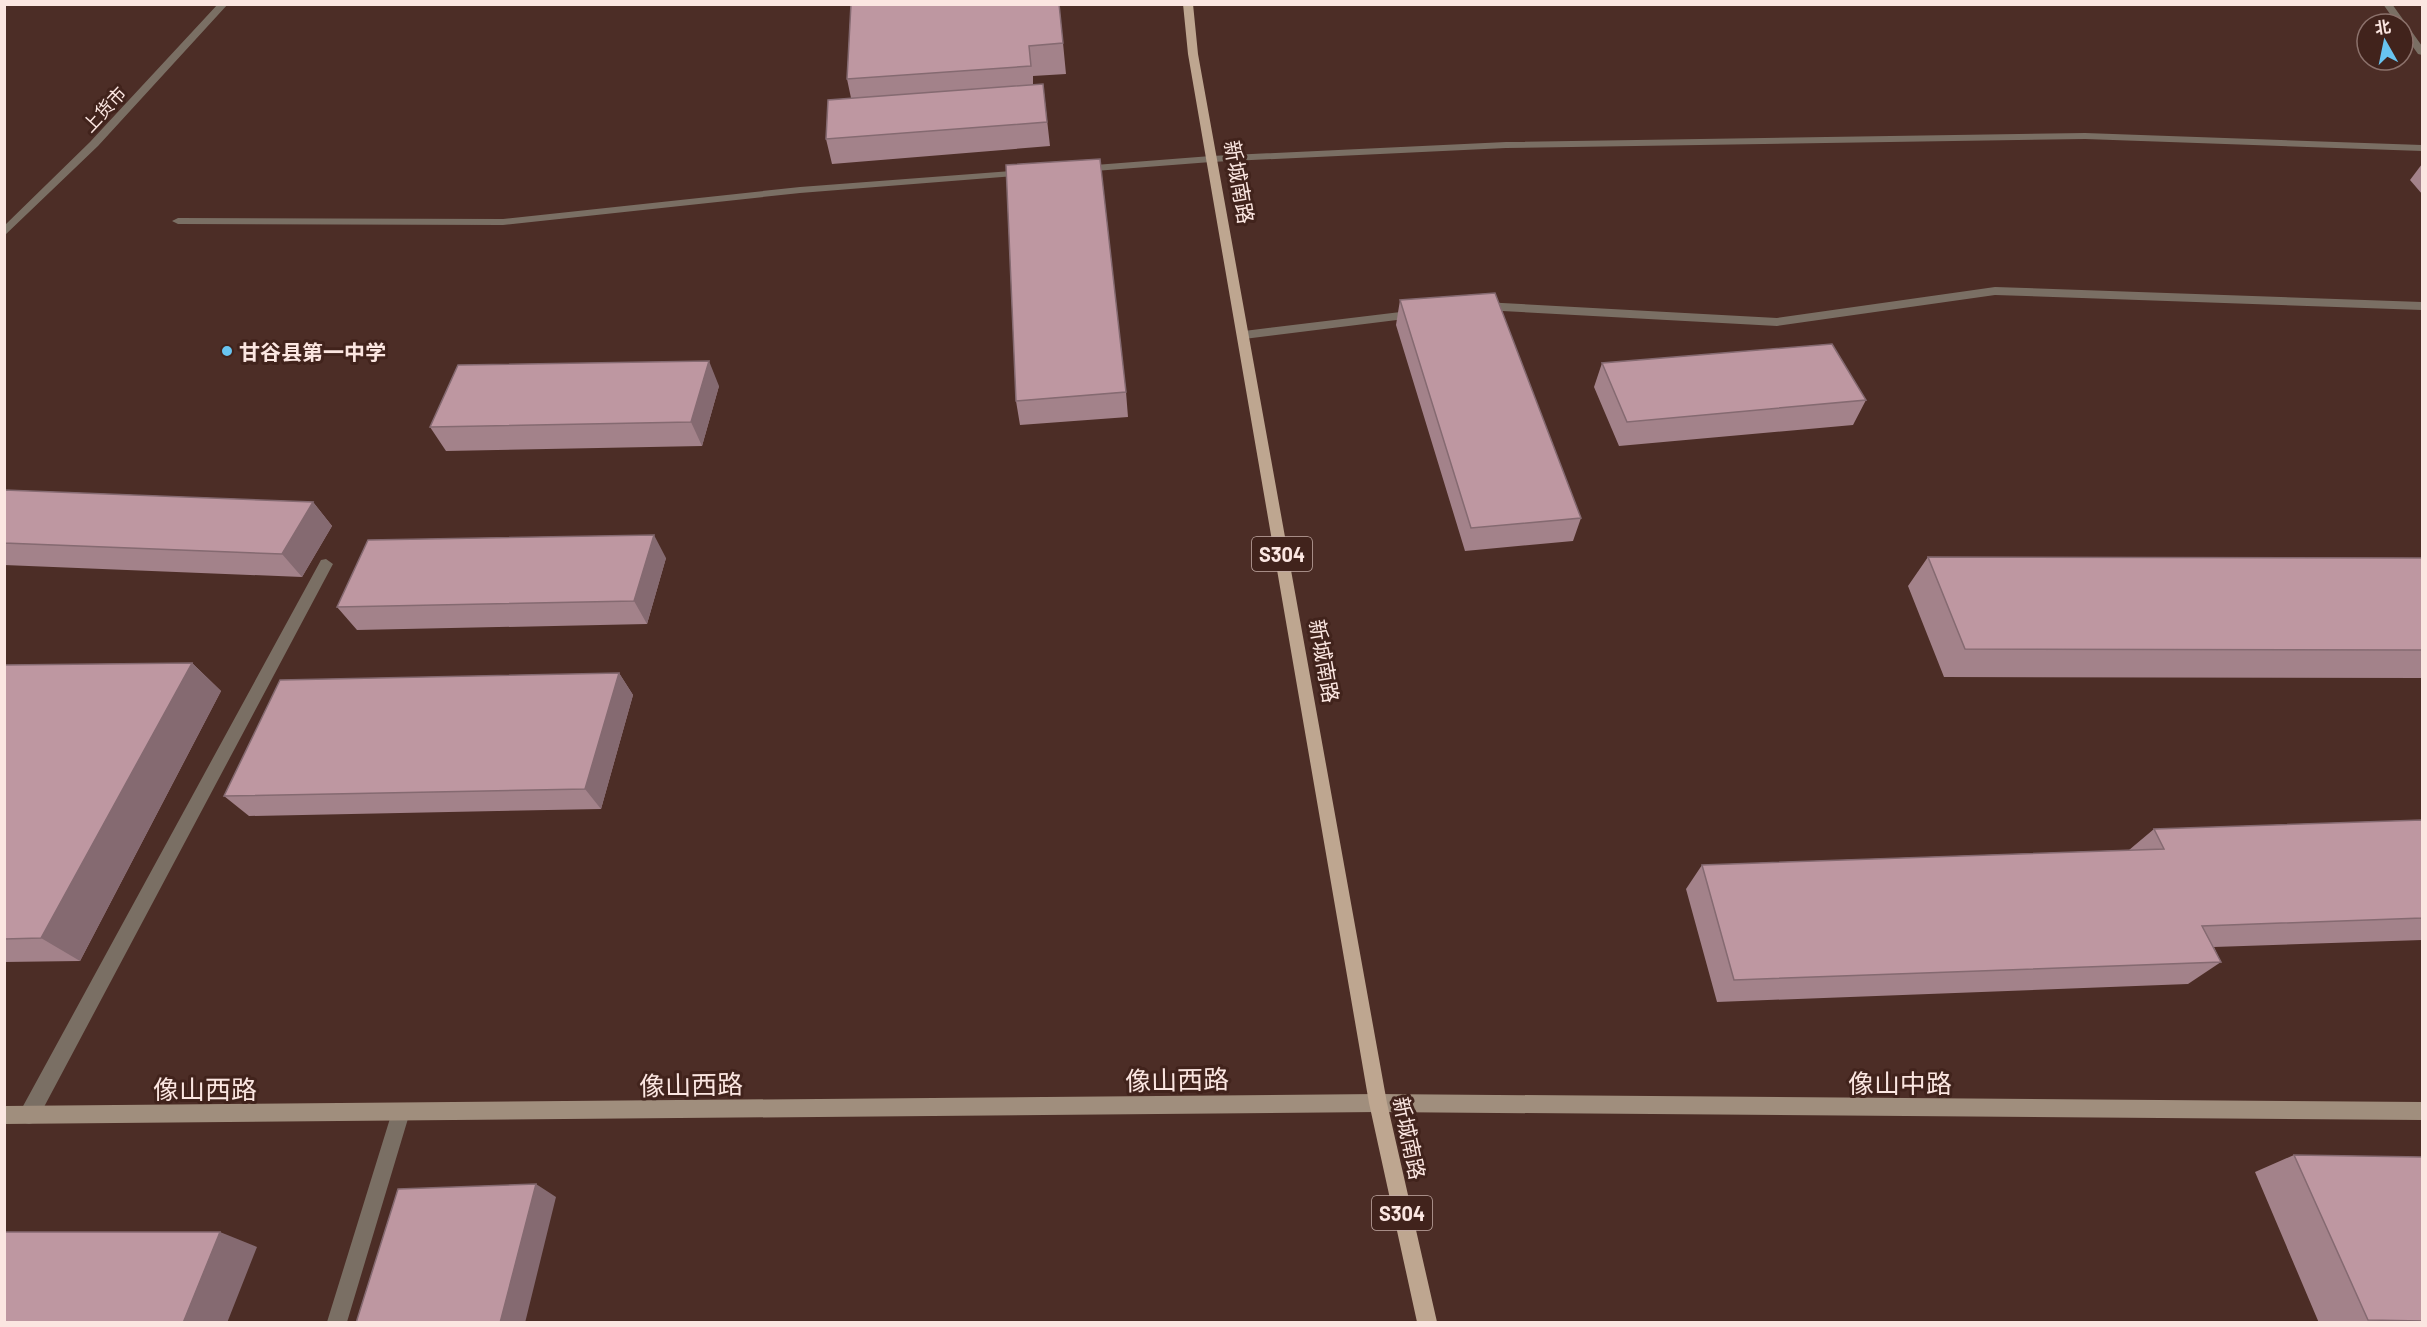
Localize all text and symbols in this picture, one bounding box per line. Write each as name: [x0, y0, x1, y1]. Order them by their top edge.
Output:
north arrow: [2355, 12, 2415, 72]
text: 北: [2373, 16, 2392, 37]
street label: 上货市: [78, 82, 130, 136]
street label: 新城南路: [1220, 138, 1260, 226]
place label: 甘谷县第一中学: [239, 339, 386, 364]
marker: 甘谷县第一中学: [220, 344, 234, 358]
road number: S304: [1252, 537, 1312, 571]
street label: 新城南路: [1305, 617, 1345, 705]
street label: 像山西路: [1125, 1063, 1229, 1095]
street label: 像山中路: [1848, 1067, 1952, 1098]
street label: 像山西路: [639, 1068, 743, 1100]
street label: 像山西路: [153, 1073, 257, 1104]
street label: 新城南路: [1389, 1094, 1431, 1182]
road number: S304: [1372, 1196, 1432, 1230]

